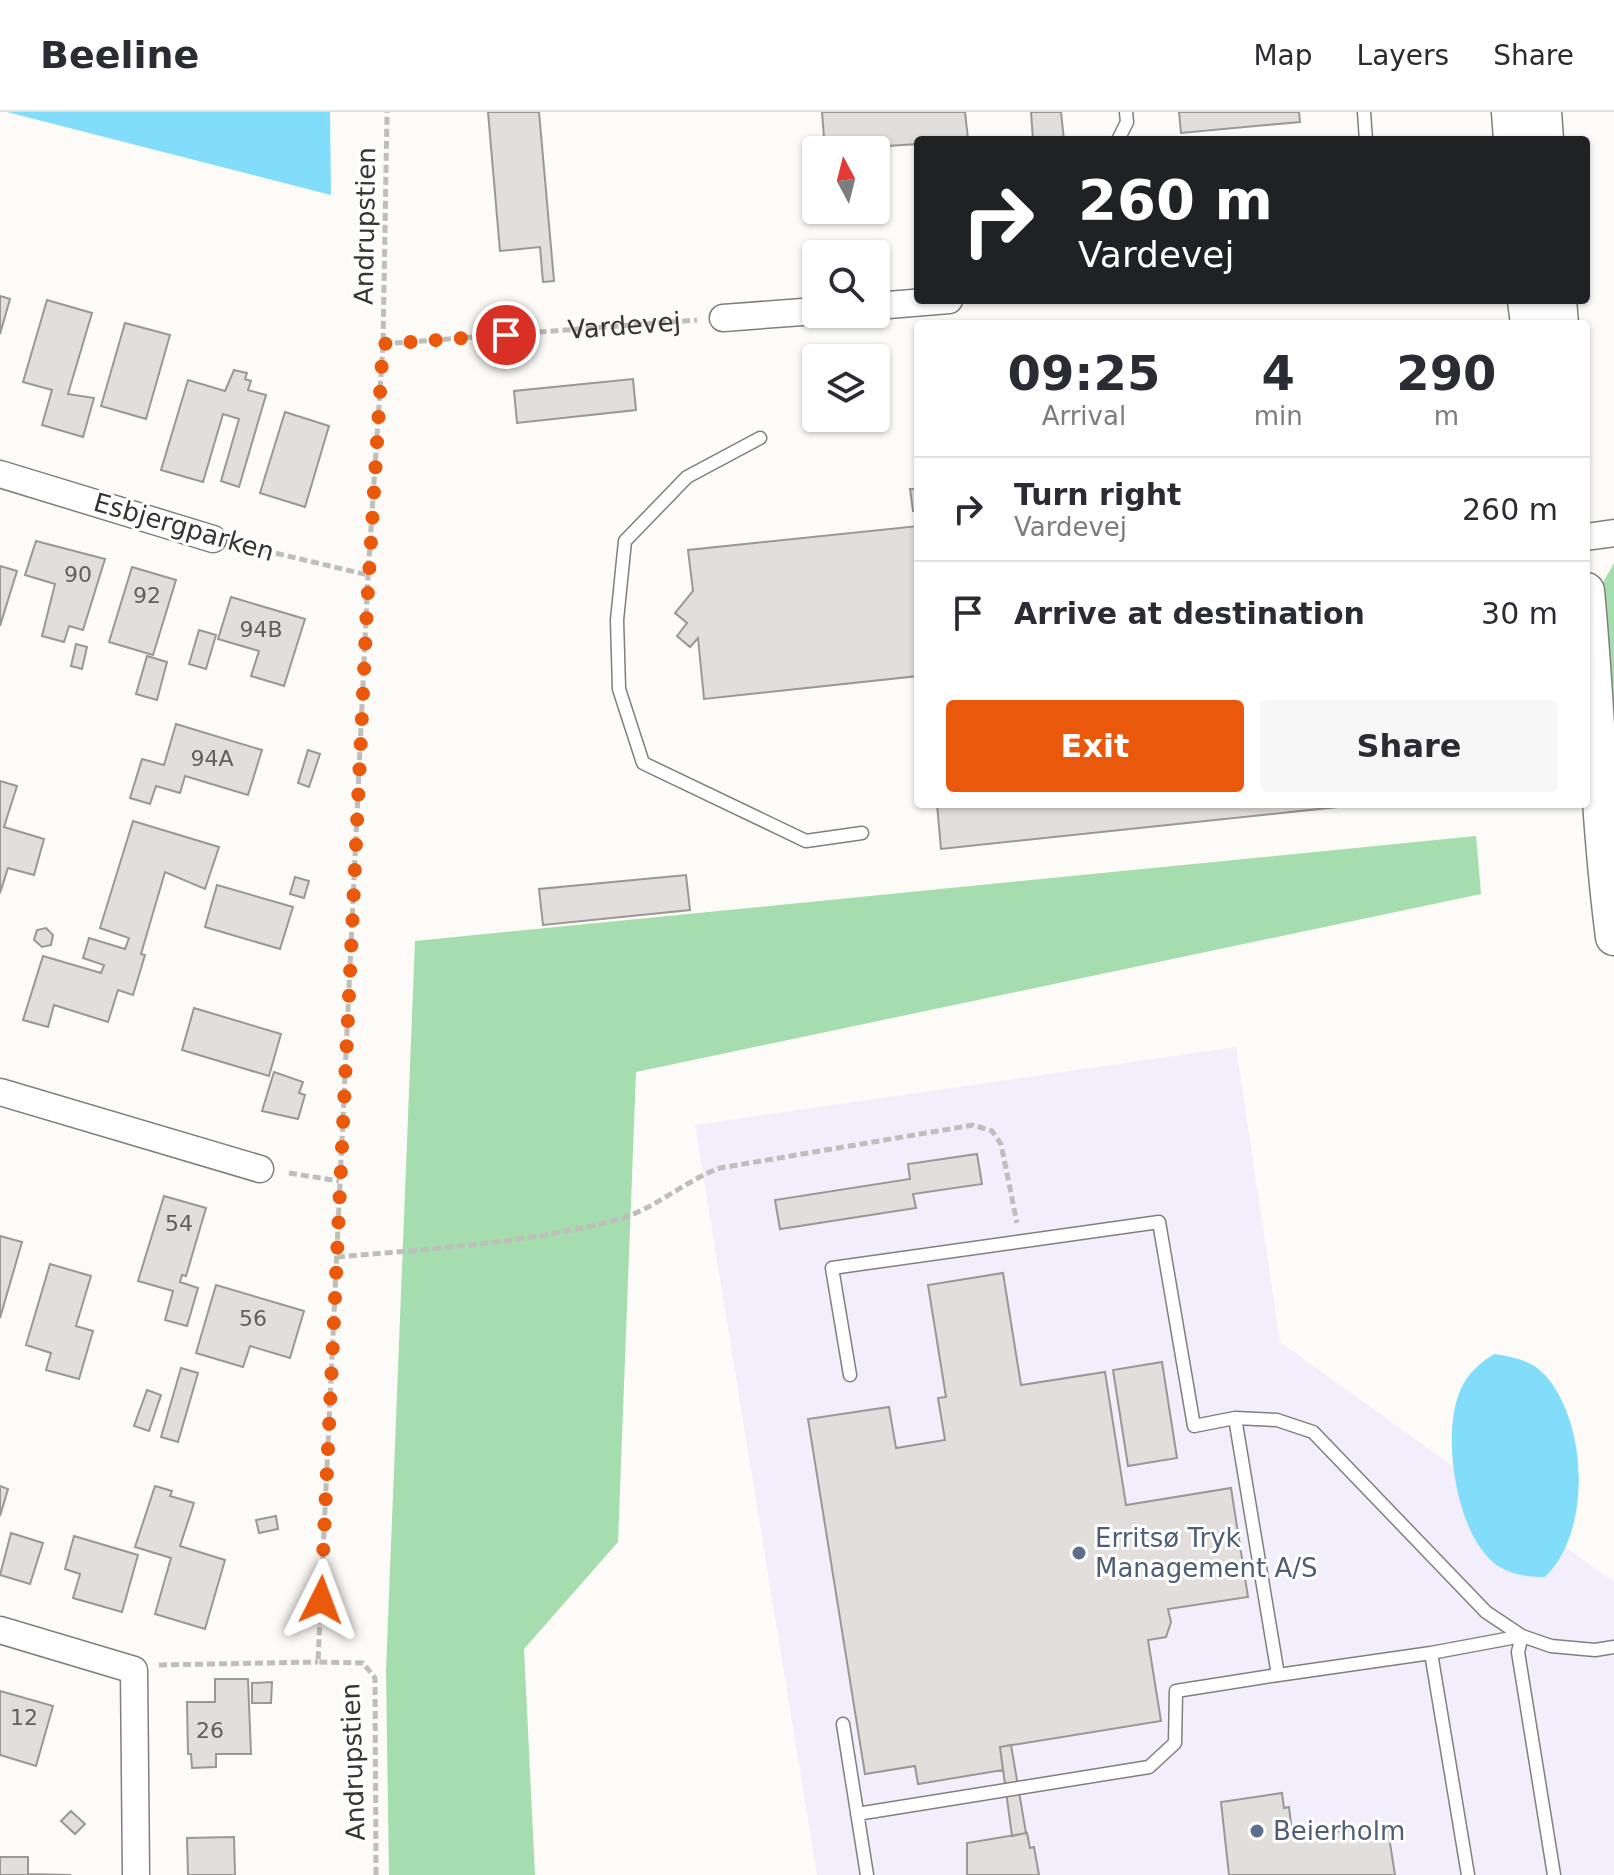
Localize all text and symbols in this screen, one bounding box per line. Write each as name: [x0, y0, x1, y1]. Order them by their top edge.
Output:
text: Beeline: [40, 33, 199, 77]
text: Map: [1253, 39, 1313, 72]
text: Layers: [1357, 39, 1449, 72]
text: Share: [1493, 39, 1574, 72]
north arrow: [802, 136, 890, 224]
map controls: [802, 136, 890, 432]
street label: Andrupstien: [349, 147, 381, 305]
text: 260 m: [1078, 167, 1273, 232]
icon: right: [946, 168, 1050, 272]
text: Vardevej: [1078, 234, 1235, 275]
button: search: [802, 240, 890, 328]
pin: [472, 301, 540, 369]
street label: Vardevej: [567, 306, 682, 345]
icon: arrive: [484, 313, 528, 357]
button: layers: [802, 344, 890, 432]
text: 09:25: [1007, 345, 1160, 401]
text: 4: [1262, 345, 1295, 401]
text: 290: [1396, 345, 1496, 401]
text: Arrival: [1042, 401, 1126, 431]
text: min: [1254, 401, 1303, 431]
text: m: [1434, 401, 1459, 431]
text: Turn right: [1014, 477, 1181, 512]
street label: Esbjergparken: [90, 487, 278, 567]
icon: right: [946, 487, 990, 531]
text: 260 m: [1462, 492, 1558, 527]
text: Vardevej: [1014, 512, 1127, 542]
house number: 90: [64, 562, 92, 587]
house number: 92: [133, 583, 161, 608]
icon: arrive: [946, 591, 990, 635]
text: Arrive at destination: [1014, 596, 1365, 631]
text: 30 m: [1481, 596, 1558, 631]
house number: 94B: [239, 617, 283, 642]
button: Exit: [946, 700, 1244, 792]
button: Share: [1260, 700, 1558, 792]
house number: 94A: [190, 746, 234, 771]
house number: 54: [165, 1211, 193, 1236]
house number: 56: [239, 1306, 267, 1331]
place label: Erritsø Tryk Management A/S: [1095, 1523, 1318, 1583]
marker: Erritsø Tryk Management A/S: [1070, 1544, 1088, 1562]
position arrow: [279, 1558, 363, 1642]
street label: Andrupstien: [335, 1683, 371, 1841]
house number: 12: [10, 1705, 38, 1730]
house number: 26: [196, 1718, 224, 1743]
place label: Beierholm: [1273, 1816, 1405, 1846]
marker: Beierholm: [1248, 1822, 1266, 1840]

